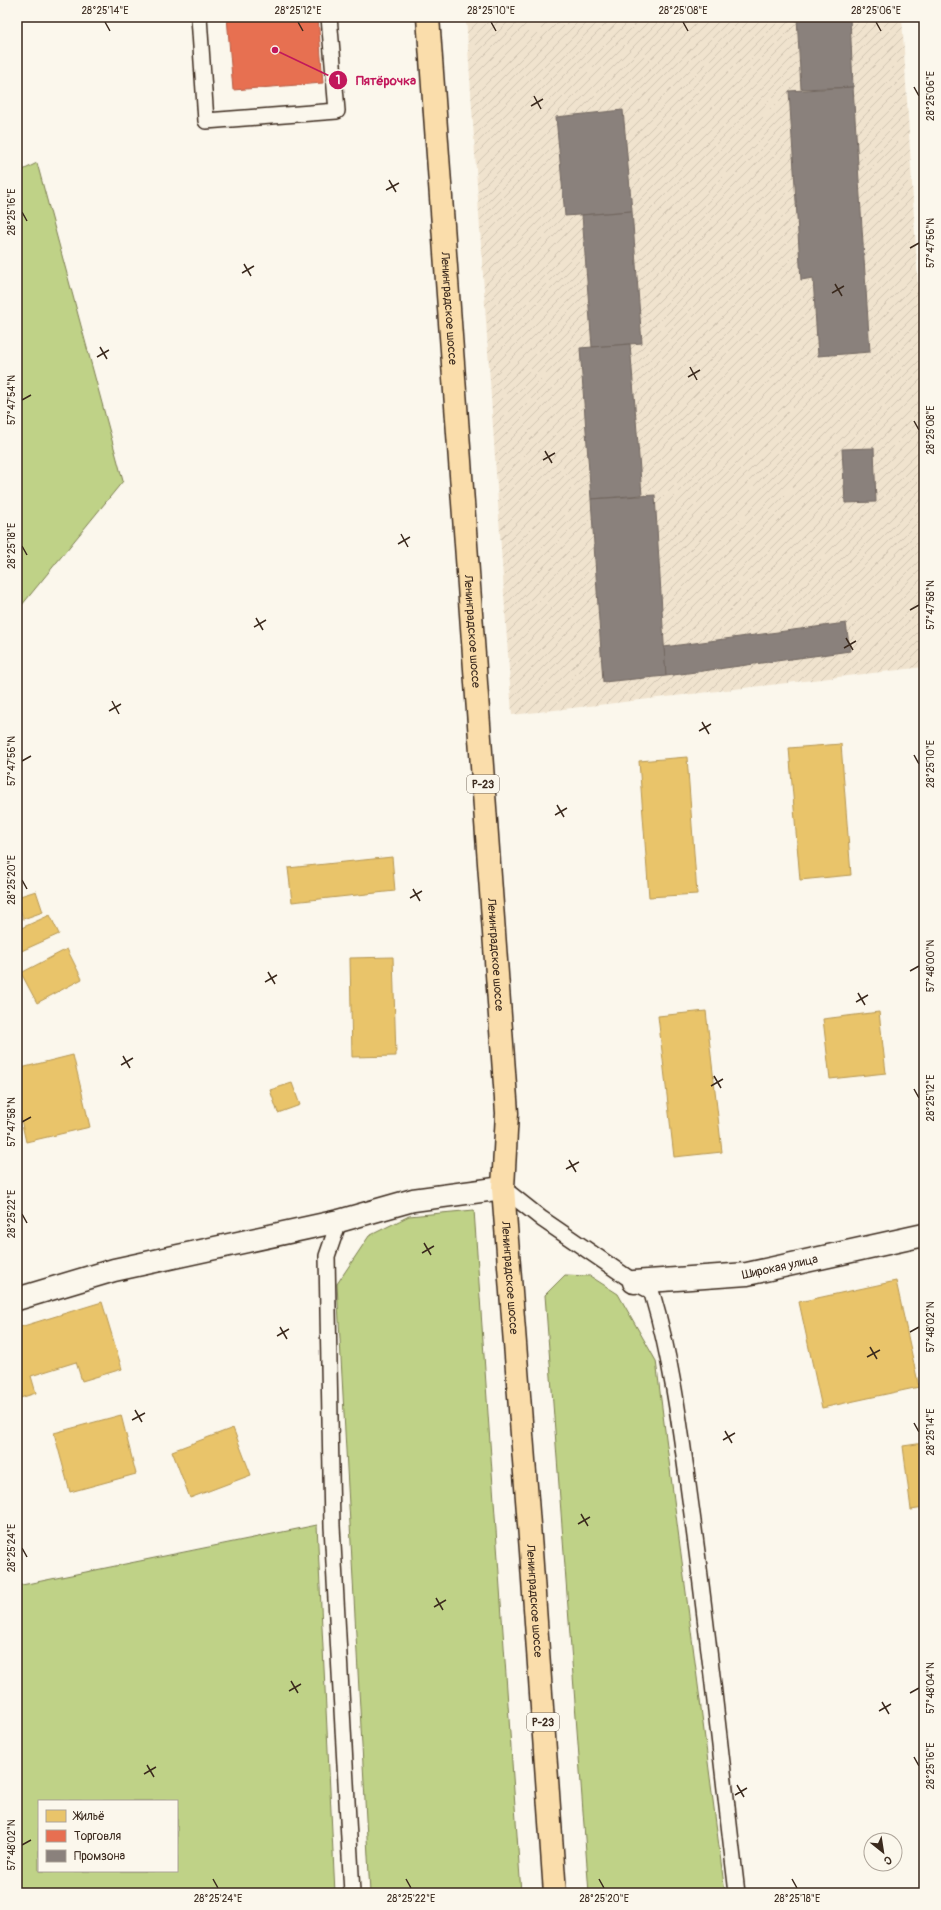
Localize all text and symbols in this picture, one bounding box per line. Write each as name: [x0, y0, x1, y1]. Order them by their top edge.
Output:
text: 28°25'14"E: [82, 5, 128, 17]
text: 28°25'12"E: [275, 5, 321, 17]
text: 28°25'10"E: [467, 5, 515, 17]
text: 28°25'08"E: [658, 5, 708, 17]
text: 28°25'06"E: [851, 5, 901, 17]
callout: Пятёрочка: [328, 67, 424, 92]
text: 28°25'06"E: [925, 71, 937, 121]
text: 1: [336, 73, 340, 88]
text: Пятёрочка: [356, 73, 416, 89]
text: 28°25'16"E: [6, 189, 18, 236]
text: 57°47'56"N: [925, 218, 937, 268]
street label: Ленинградское шоссе: [437, 250, 461, 365]
text: 57°47'54"N: [6, 375, 18, 425]
text: 28°25'08"E: [925, 405, 937, 455]
text: 28°25'18"E: [6, 523, 18, 569]
street label: Ленинградское шоссе: [461, 573, 484, 689]
text: 57°47'58"N: [925, 580, 937, 630]
text: 57°47'56"N: [6, 736, 18, 786]
text: 28°25'10"E: [925, 740, 937, 788]
road number: Р-23: [467, 775, 499, 793]
text: 28°25'20"E: [6, 855, 18, 905]
street label: Ленинградское шоссе: [484, 896, 507, 1012]
text: 57°48'00"N: [925, 940, 937, 992]
text: 28°25'12"E: [925, 1075, 937, 1121]
text: 57°47'58"N: [6, 1097, 18, 1147]
text: 28°25'22"E: [6, 1190, 18, 1238]
street label: Ленинградское шоссе: [498, 1220, 522, 1335]
street label: Широкая улица: [741, 1251, 820, 1282]
text: 57°48'02"N: [925, 1301, 937, 1353]
text: 28°25'14"E: [925, 1409, 937, 1455]
text: 28°25'24"E: [6, 1524, 18, 1572]
street label: Ленинградское шоссе: [523, 1543, 546, 1658]
text: 57°48'04"N: [925, 1662, 937, 1714]
road number: Р-23: [527, 1713, 559, 1731]
text: 28°25'16"E: [925, 1743, 937, 1790]
legend: [38, 1800, 178, 1872]
text: Жильё: [72, 1809, 105, 1824]
text: 57°48'02"N: [6, 1819, 18, 1871]
text: Торговля: [74, 1829, 122, 1844]
north arrow: [863, 1832, 903, 1872]
text: Промзона: [74, 1849, 125, 1864]
text: С: [881, 1853, 894, 1868]
text: 28°25'24"E: [194, 1893, 242, 1905]
text: 28°25'22"E: [387, 1893, 435, 1905]
text: 28°25'20"E: [579, 1893, 629, 1905]
text: 28°25'18"E: [774, 1893, 820, 1905]

